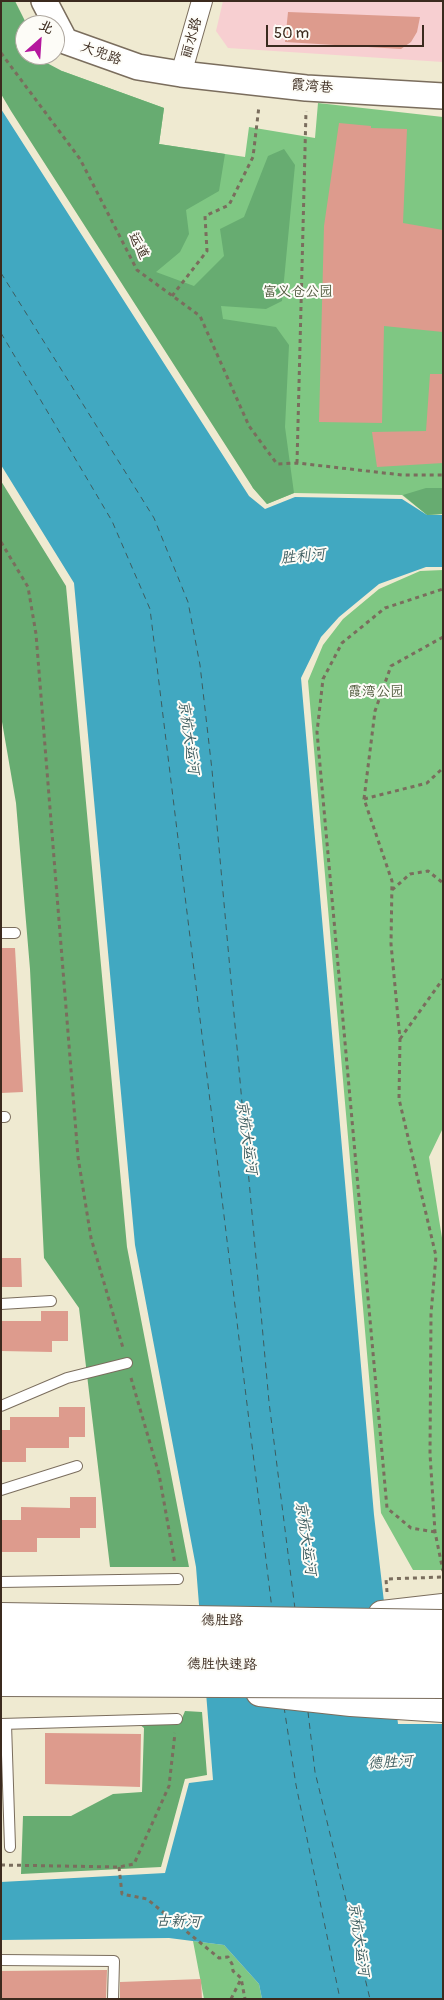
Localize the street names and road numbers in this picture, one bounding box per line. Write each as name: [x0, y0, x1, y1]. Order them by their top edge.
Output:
street label: 丽水路: [178, 15, 206, 61]
street label: 大兜路: [78, 39, 124, 69]
street label: 霞湾巷: [290, 77, 334, 97]
street label: 运道: [124, 230, 152, 262]
street label: 德胜路: [201, 1612, 243, 1630]
street label: 德胜快速路: [187, 1656, 257, 1674]

